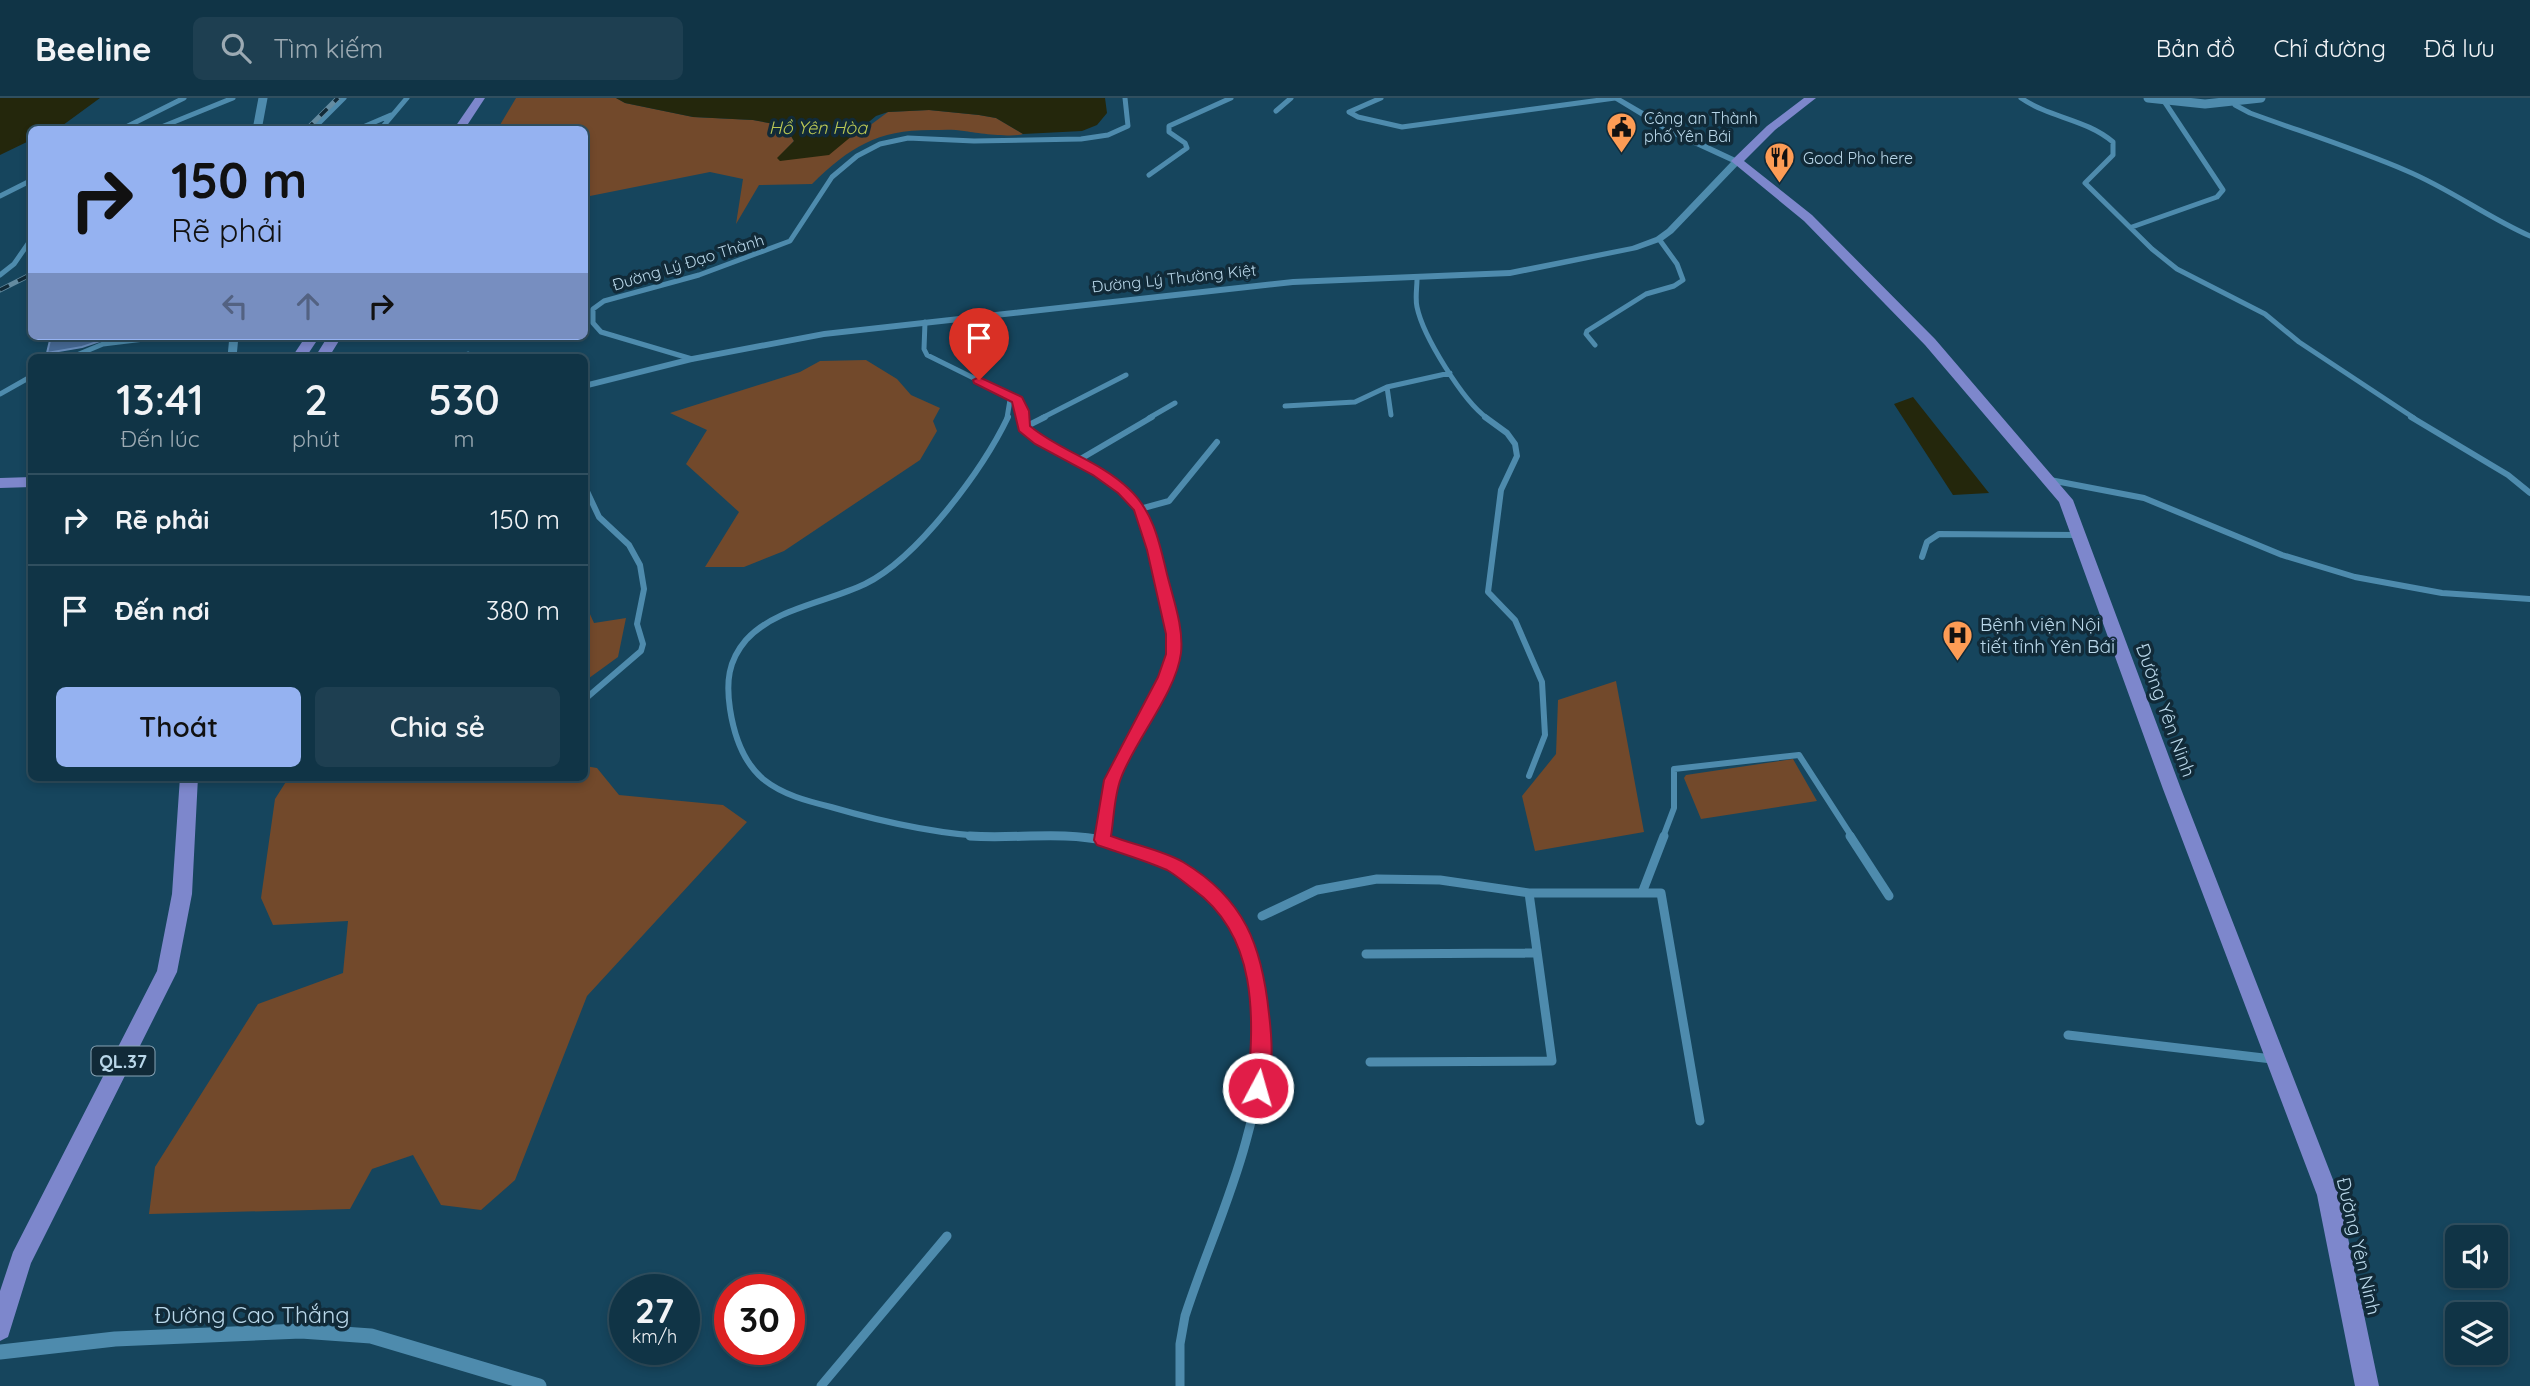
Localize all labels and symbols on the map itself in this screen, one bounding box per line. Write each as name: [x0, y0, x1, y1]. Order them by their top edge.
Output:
place label: Công an Thành phố Yên Bái: [1644, 108, 1758, 146]
public building icon: Công an Thành phố Yên Bái: [1604, 110, 1638, 154]
water label: Hồ Yên Hòa: [769, 116, 868, 139]
restaurant icon: Good Pho here: [1763, 141, 1797, 185]
place label: Good Pho here: [1803, 148, 1913, 168]
street label: Đường Lý Đạo Thành: [610, 229, 766, 295]
street label: Đường Lý Thường Kiệt: [1091, 259, 1257, 297]
pin: [949, 308, 1009, 380]
place label: Bệnh viện Nội tiết tỉnh Yên Bái: [1980, 612, 2115, 658]
hospital icon: Bệnh viện Nội tiết tỉnh Yên Bái: [1940, 618, 1974, 662]
street label: Đường Yên Ninh: [2131, 640, 2201, 780]
road number: QL.37: [92, 1046, 154, 1076]
position arrow: [1221, 1051, 1295, 1125]
street label: Đường Yên Ninh: [2332, 1175, 2386, 1317]
speed limit sign: 30: [714, 1274, 805, 1365]
street label: Đường Cao Thắng: [154, 1300, 350, 1329]

